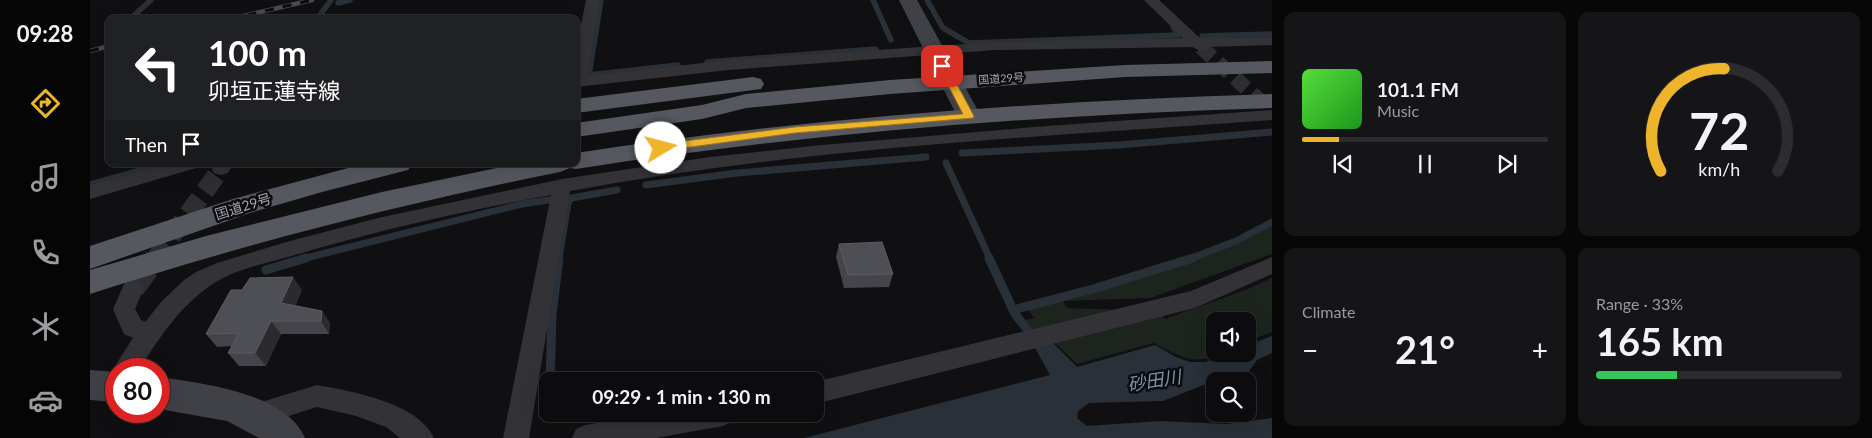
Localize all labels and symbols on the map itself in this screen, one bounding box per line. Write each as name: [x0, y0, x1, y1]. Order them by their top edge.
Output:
pin: [921, 45, 963, 87]
street label: 国道29号: [978, 70, 1024, 86]
position arrow: [634, 121, 686, 173]
street label: 国道29号: [213, 189, 273, 223]
speed limit sign: 80: [105, 358, 170, 423]
water label: 砂田川: [1126, 365, 1184, 395]

